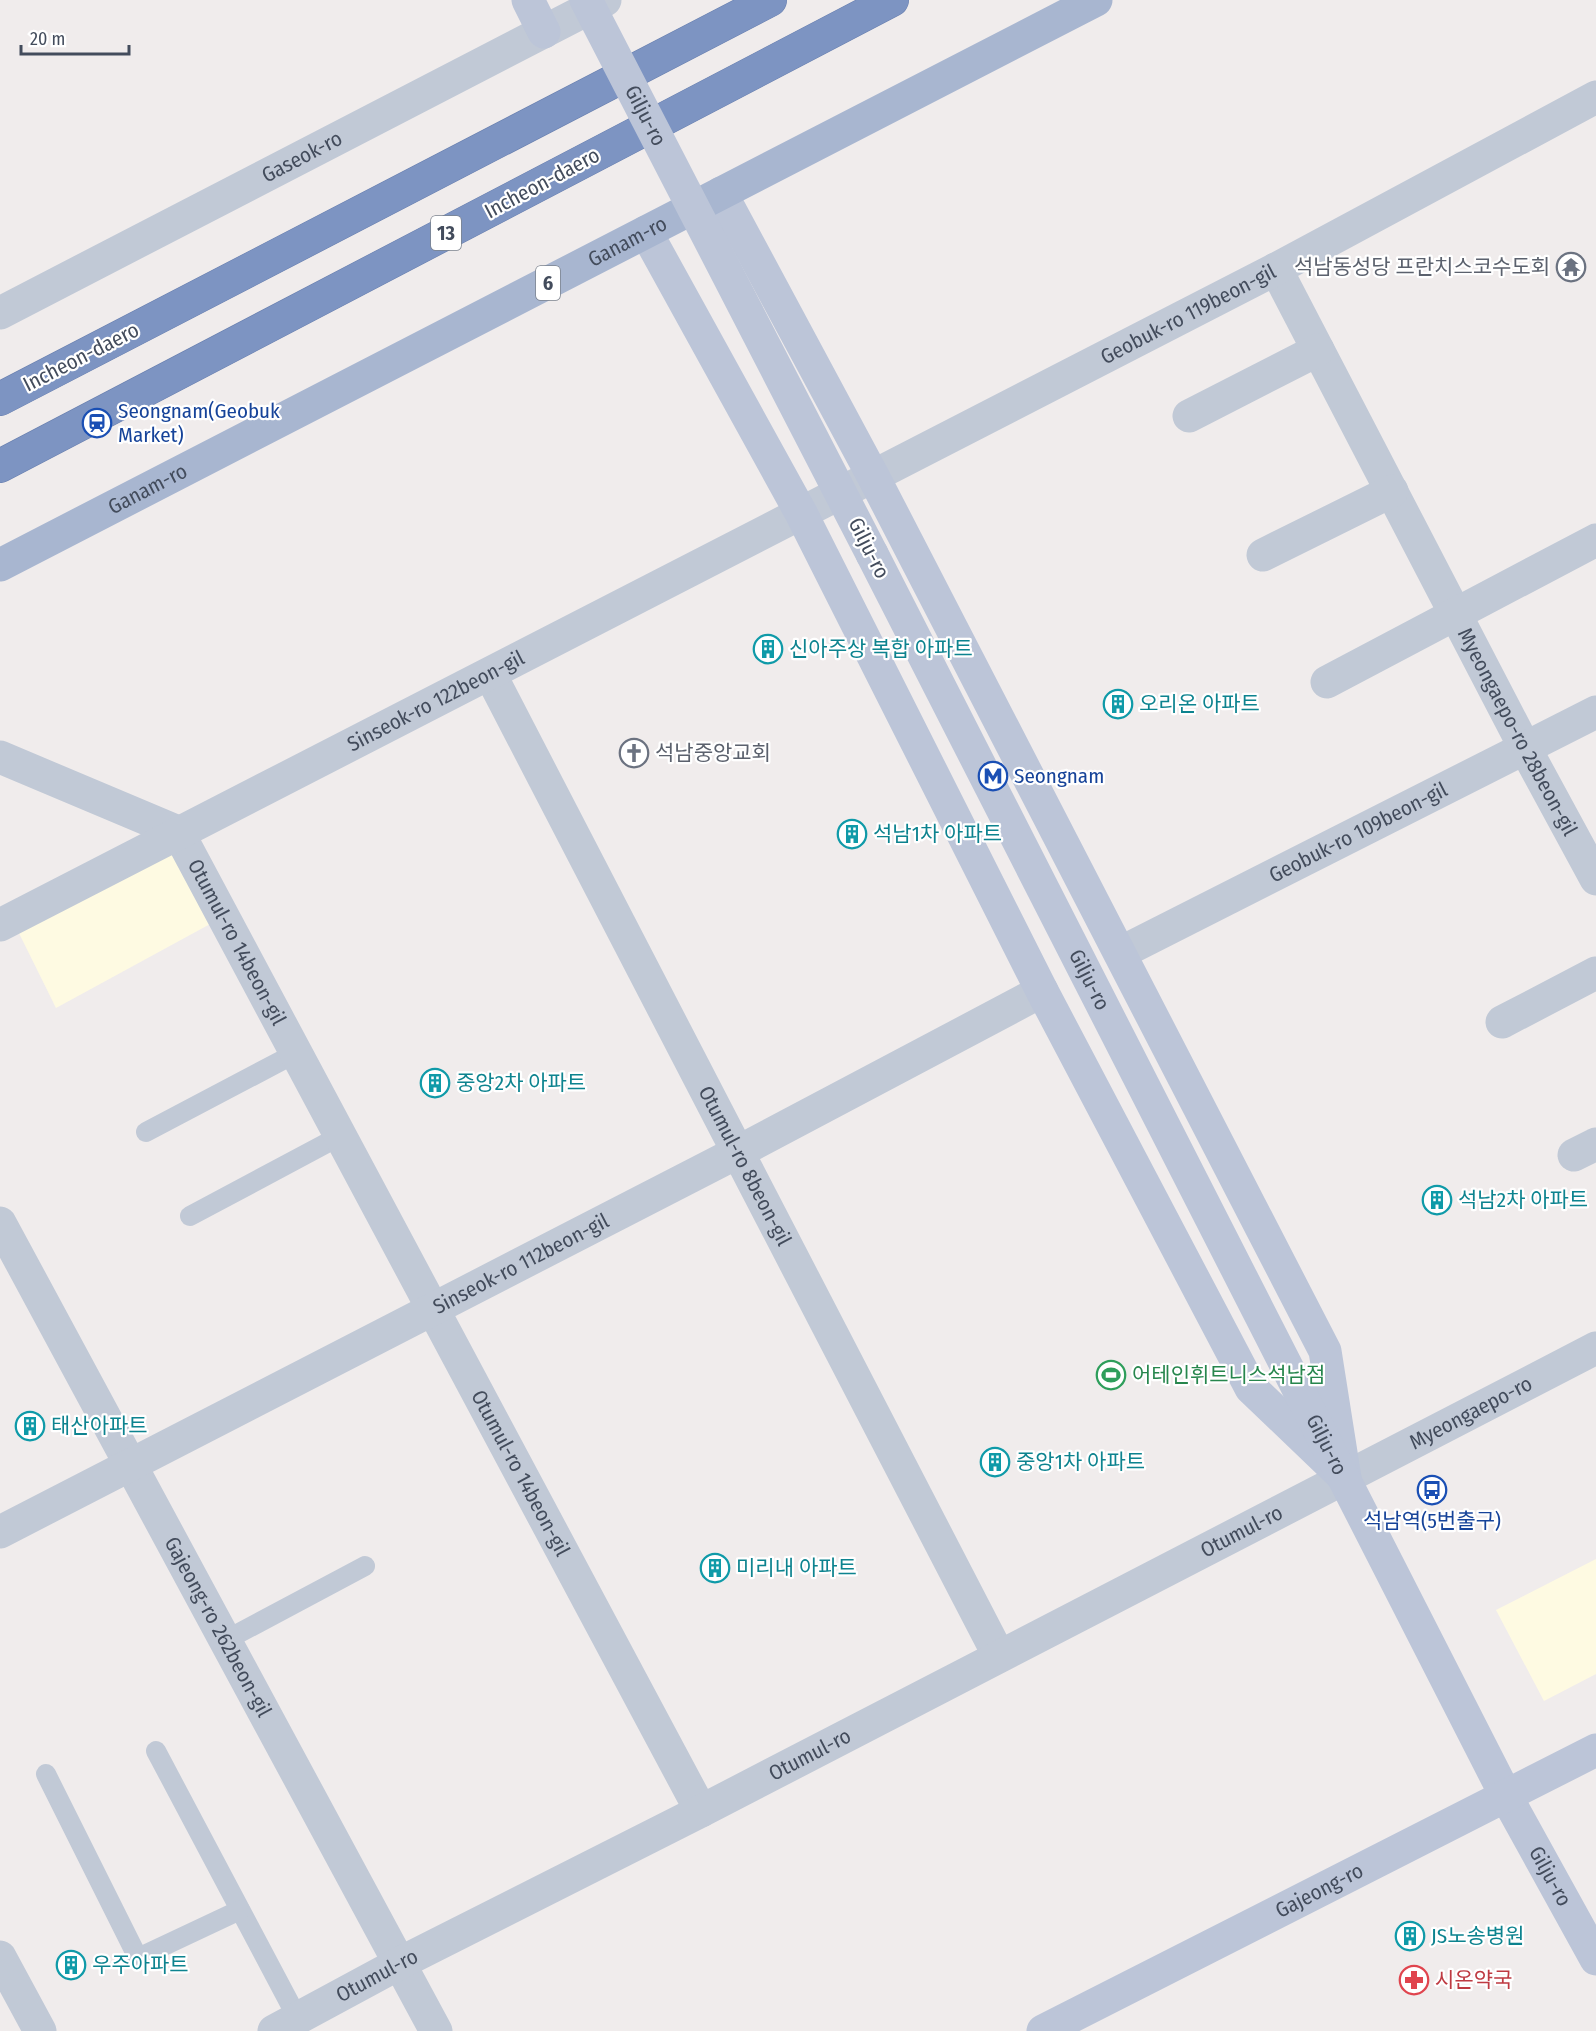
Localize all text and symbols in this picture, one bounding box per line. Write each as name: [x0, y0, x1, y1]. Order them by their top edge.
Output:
scale bar: [21, 18, 129, 56]
text: 20 m: [30, 28, 65, 50]
street label: Gilju-ro: [619, 81, 672, 150]
street label: Gaseok-ro: [257, 125, 347, 188]
street label: Incheon-daero: [480, 142, 604, 224]
street label: Ganam-ro: [584, 210, 671, 273]
road number: 13: [431, 216, 461, 250]
temple icon: 석남동성당 프란치스코수도회: [1555, 251, 1587, 283]
place label: 석남동성당 프란치스코수도회: [1294, 254, 1550, 280]
street label: Geobuk-ro 119beon-gil: [1096, 258, 1281, 370]
road number: 6: [536, 266, 560, 300]
street label: Incheon-daero: [19, 317, 143, 397]
place label: Seongnam(Geobuk Market): [118, 398, 280, 448]
station icon: Seongnam(Geobuk Market): [81, 407, 113, 439]
street label: Ganam-ro: [104, 458, 191, 520]
street label: Gilju-ro: [843, 513, 895, 583]
street label: Myeongaepo-ro 28beon-gil: [1452, 623, 1583, 841]
building icon: 신아주상 복합 아파트: [752, 633, 784, 665]
place label: 신아주상 복합 아파트: [789, 636, 973, 662]
street label: Sinseok-ro 122beon-gil: [343, 644, 529, 757]
building icon: 오리온 아파트: [1102, 688, 1134, 720]
place label: 오리온 아파트: [1139, 691, 1260, 717]
church icon: 석남중앙교회: [618, 737, 650, 769]
place label: 석남중앙교회: [655, 740, 771, 766]
metro station icon: Seongnam: [977, 760, 1009, 792]
place label: Seongnam: [1014, 763, 1104, 789]
street label: Geobuk-ro 109beon-gil: [1265, 776, 1452, 888]
building icon: 석남1차 아파트: [836, 818, 868, 850]
place label: 석남1차 아파트: [873, 821, 1002, 847]
street label: Otumul-ro 14beon-gil: [182, 855, 292, 1030]
street label: Gilju-ro: [1063, 945, 1116, 1014]
building icon: 중앙2차 아파트: [419, 1067, 451, 1099]
place label: 중앙2차 아파트: [456, 1070, 586, 1096]
street label: Otumul-ro 8beon-gil: [693, 1081, 797, 1251]
building icon: 석남2차 아파트: [1421, 1184, 1453, 1216]
place label: 석남2차 아파트: [1458, 1187, 1588, 1213]
street label: Sinseok-ro 112beon-gil: [429, 1208, 614, 1320]
sports icon: 어테인휘트니스석남점: [1095, 1359, 1127, 1391]
place label: 어테인휘트니스석남점: [1132, 1362, 1325, 1388]
street label: Myeongaepo-ro: [1405, 1370, 1537, 1455]
street label: Otumul-ro 14beon-gil: [466, 1386, 576, 1561]
building icon: 태산아파트: [14, 1410, 46, 1442]
street label: Gilju-ro: [1300, 1410, 1353, 1479]
place label: 태산아파트: [51, 1413, 148, 1439]
building icon: 중앙1차 아파트: [979, 1446, 1011, 1478]
place label: 중앙1차 아파트: [1016, 1449, 1145, 1475]
bus stop icon: 석남역(5번출구): [1416, 1474, 1448, 1506]
street label: Otumul-ro: [1196, 1499, 1287, 1563]
place label: 석남역(5번출구): [1363, 1508, 1501, 1534]
street label: Gajeong-ro 262beon-gil: [159, 1532, 277, 1722]
building icon: 미리내 아파트: [699, 1552, 731, 1584]
place label: 미리내 아파트: [736, 1555, 857, 1581]
street label: Otumul-ro: [764, 1723, 855, 1787]
street label: Gilju-ro: [1523, 1842, 1577, 1911]
street label: Gajeong-ro: [1271, 1857, 1368, 1924]
building icon: JS노송병원: [1394, 1920, 1426, 1952]
place label: JS노송병원: [1431, 1923, 1524, 1949]
street label: Otumul-ro: [332, 1943, 422, 2008]
building icon: 우주아파트: [55, 1949, 87, 1981]
place label: 우주아파트: [92, 1952, 189, 1978]
pharmacy icon: 시온약국: [1398, 1964, 1430, 1996]
place label: 시온약국: [1435, 1967, 1512, 1993]

